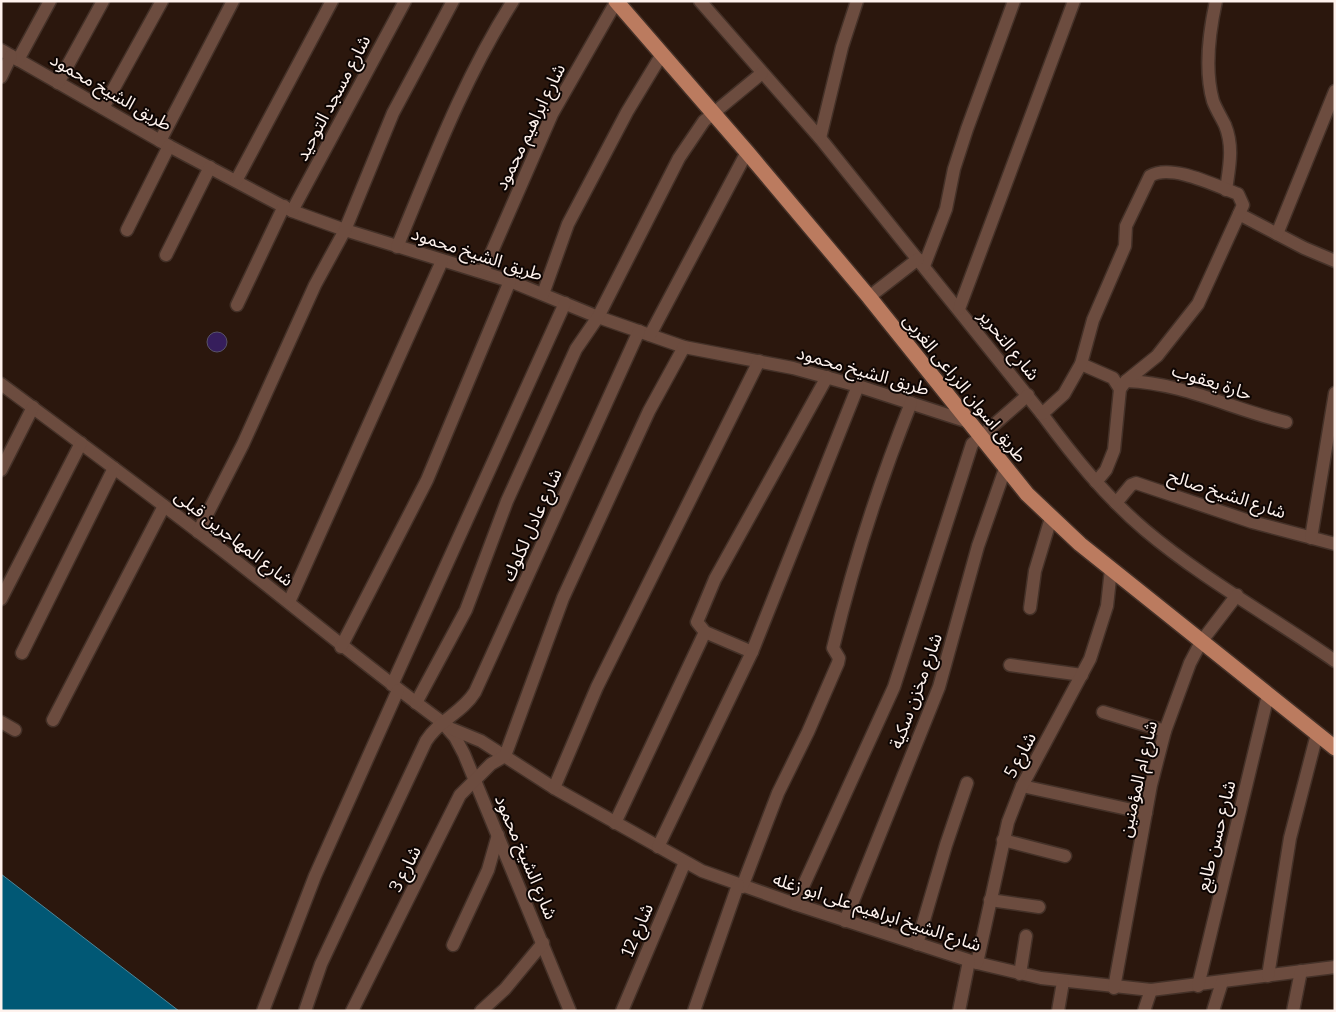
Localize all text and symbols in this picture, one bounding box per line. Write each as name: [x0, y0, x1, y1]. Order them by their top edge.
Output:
street label: شارع مسجد التوحيد: [291, 31, 378, 166]
street label: طريق الشيخ محمود: [45, 48, 176, 138]
street label: شارع ابراهيم محمود: [490, 60, 573, 195]
street label: طريق الشيخ محمود: [408, 222, 546, 288]
street label: شارع التحرير: [971, 304, 1044, 387]
street label: طريق اسوان الزراعى الغربى: [898, 309, 1032, 467]
street label: طريق الشيخ محمود: [794, 342, 932, 402]
street label: حارة يعقوب: [1169, 359, 1255, 405]
street label: شارع عادل لكلوك: [497, 465, 569, 586]
street label: شارع الشيخ صالح: [1164, 465, 1289, 526]
street label: شارع المهاجرين قبلى: [168, 485, 298, 594]
street label: شارع مخزن سكية: [885, 630, 950, 753]
street label: شارع ام المؤمنين: [1114, 719, 1165, 840]
street label: شارع 5: [999, 729, 1044, 783]
street label: شارع حسن طايع: [1192, 778, 1243, 895]
street label: شارع الشيخ محمود: [487, 791, 562, 924]
street label: شارع 3: [384, 842, 429, 897]
street label: شارع الشيخ ابراهيم على ابو زغله: [769, 868, 984, 959]
street label: شارع 12: [616, 900, 661, 961]

